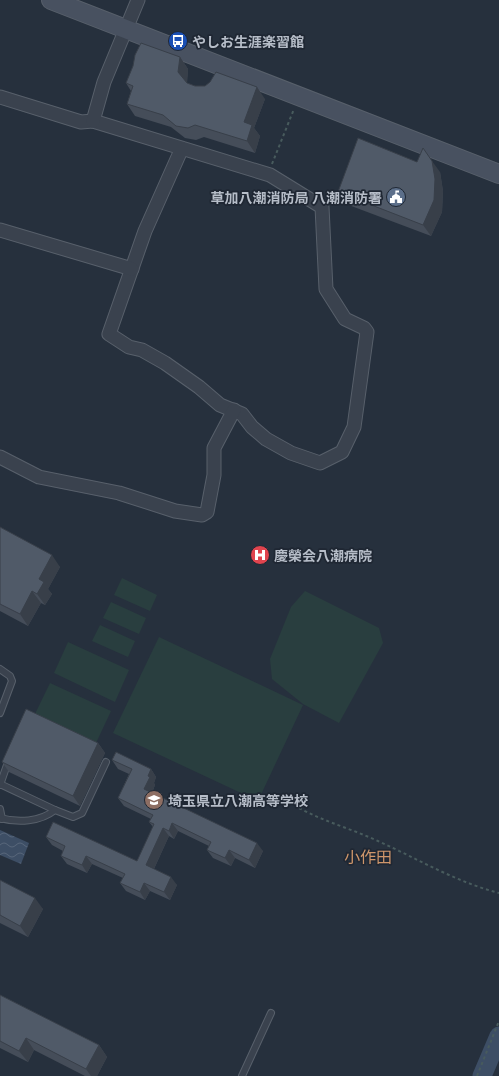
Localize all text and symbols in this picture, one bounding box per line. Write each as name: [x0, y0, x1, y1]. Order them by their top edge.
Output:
bus stop icon: やしお生涯楽習館: [167, 30, 189, 52]
place label: やしお生涯楽習館: [192, 33, 304, 50]
public building icon: 草加八潮消防局 八潮消防署: [385, 186, 407, 208]
place label: 草加八潮消防局 八潮消防署: [211, 189, 382, 206]
hospital icon: 慶榮会八潮病院: [249, 544, 271, 566]
place label: 慶榮会八潮病院: [274, 547, 372, 564]
school or university icon: 埼玉県立八潮高等学校: [143, 789, 165, 811]
place label: 埼玉県立八潮高等学校: [168, 792, 308, 809]
district label: 小作田: [344, 847, 392, 867]

